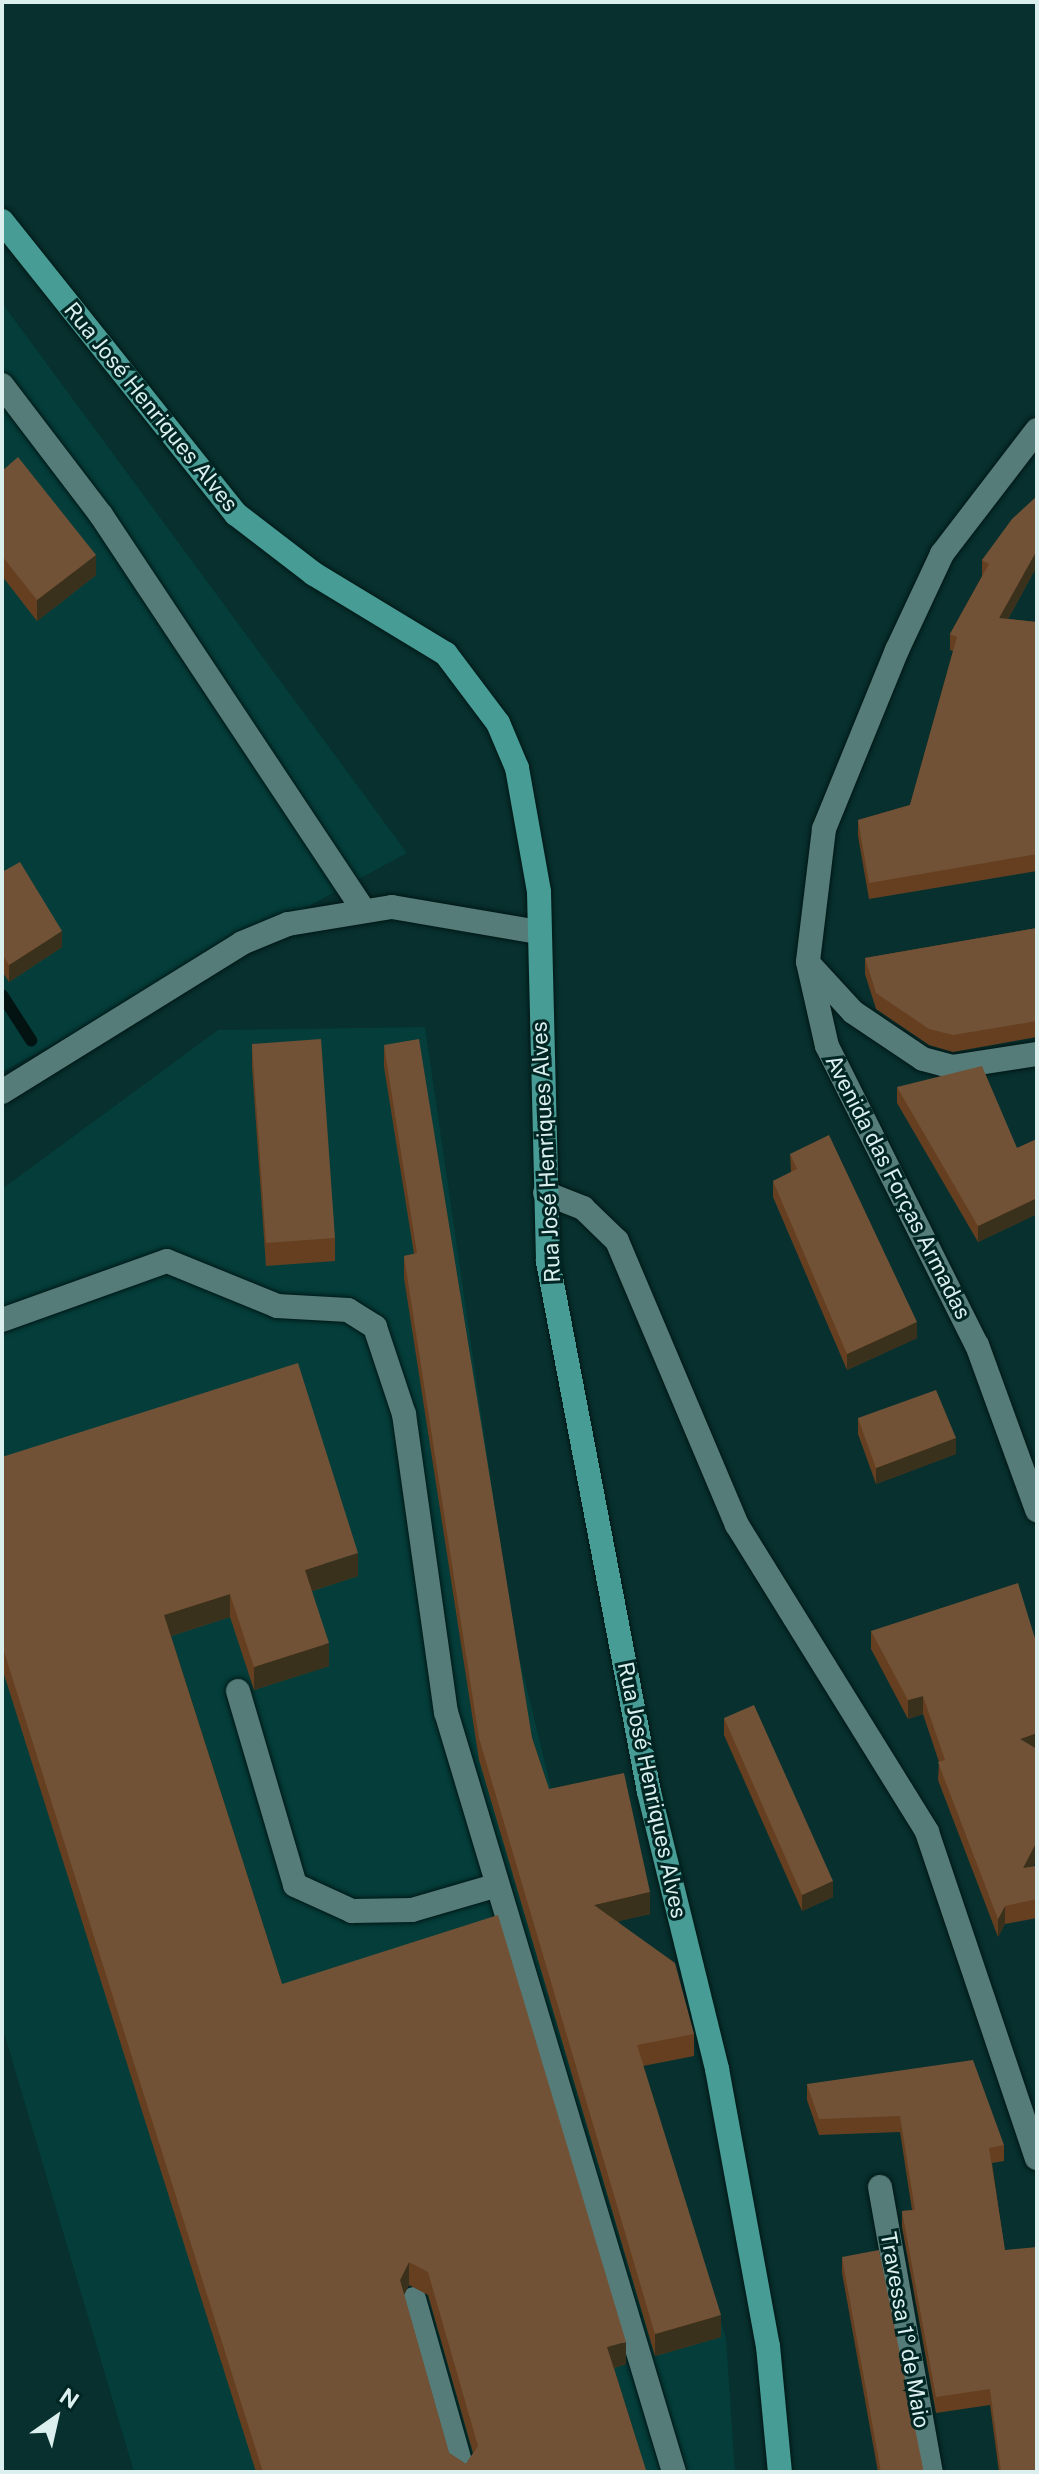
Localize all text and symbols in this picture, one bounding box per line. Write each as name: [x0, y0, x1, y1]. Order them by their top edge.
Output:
street label: Rua José Henriques Alves: [58, 297, 244, 517]
street label: Rua José Henriques Alves: [526, 1021, 566, 1283]
street label: Avenida das Forças Armadas: [820, 1050, 976, 1324]
street label: Rua José Henriques Alves: [612, 1659, 692, 1921]
street label: Travessa 1º de Maio: [875, 2230, 935, 2430]
north arrow: [16, 2378, 96, 2458]
text: N: [55, 2383, 84, 2414]

